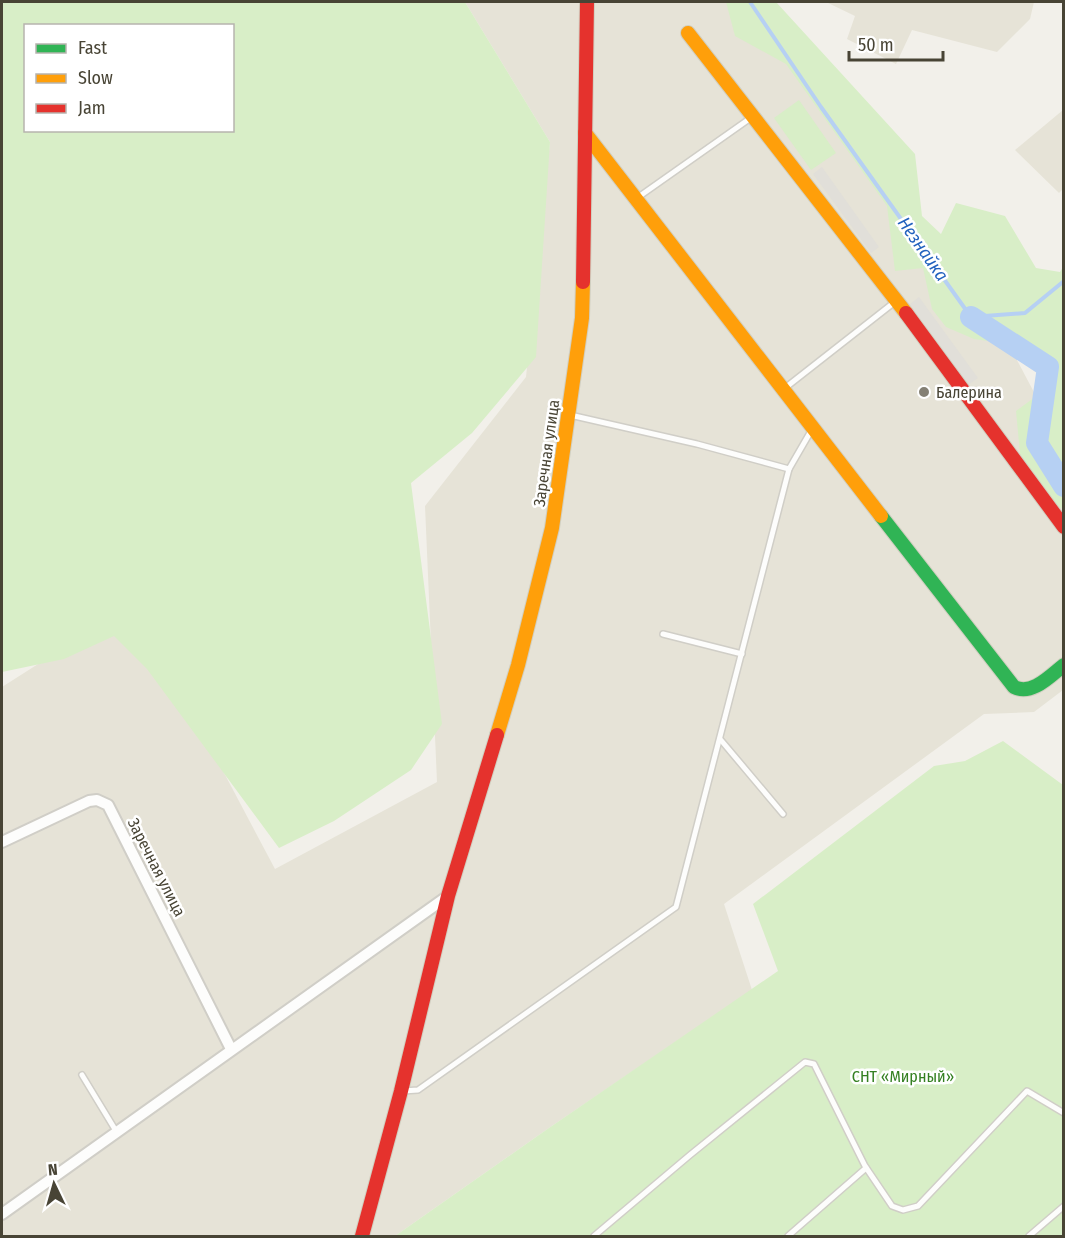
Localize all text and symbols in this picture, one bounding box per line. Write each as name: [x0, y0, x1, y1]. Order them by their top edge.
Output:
legend: [24, 24, 234, 132]
scale bar: [849, 24, 944, 62]
text: 50 m: [858, 34, 894, 56]
text: Fast: [78, 37, 107, 59]
text: Slow: [78, 67, 113, 89]
text: Jam: [78, 97, 106, 119]
water label: Незнайка: [893, 213, 953, 285]
place label: Балерина: [936, 383, 1002, 402]
marker: Балерина: [917, 385, 931, 399]
street label: Заречная улица: [530, 398, 563, 508]
street label: Заречная улица: [124, 815, 190, 920]
park label: СНТ «Мирный»: [852, 1067, 954, 1086]
north arrow: [24, 1154, 84, 1214]
text: N: [47, 1160, 58, 1179]

